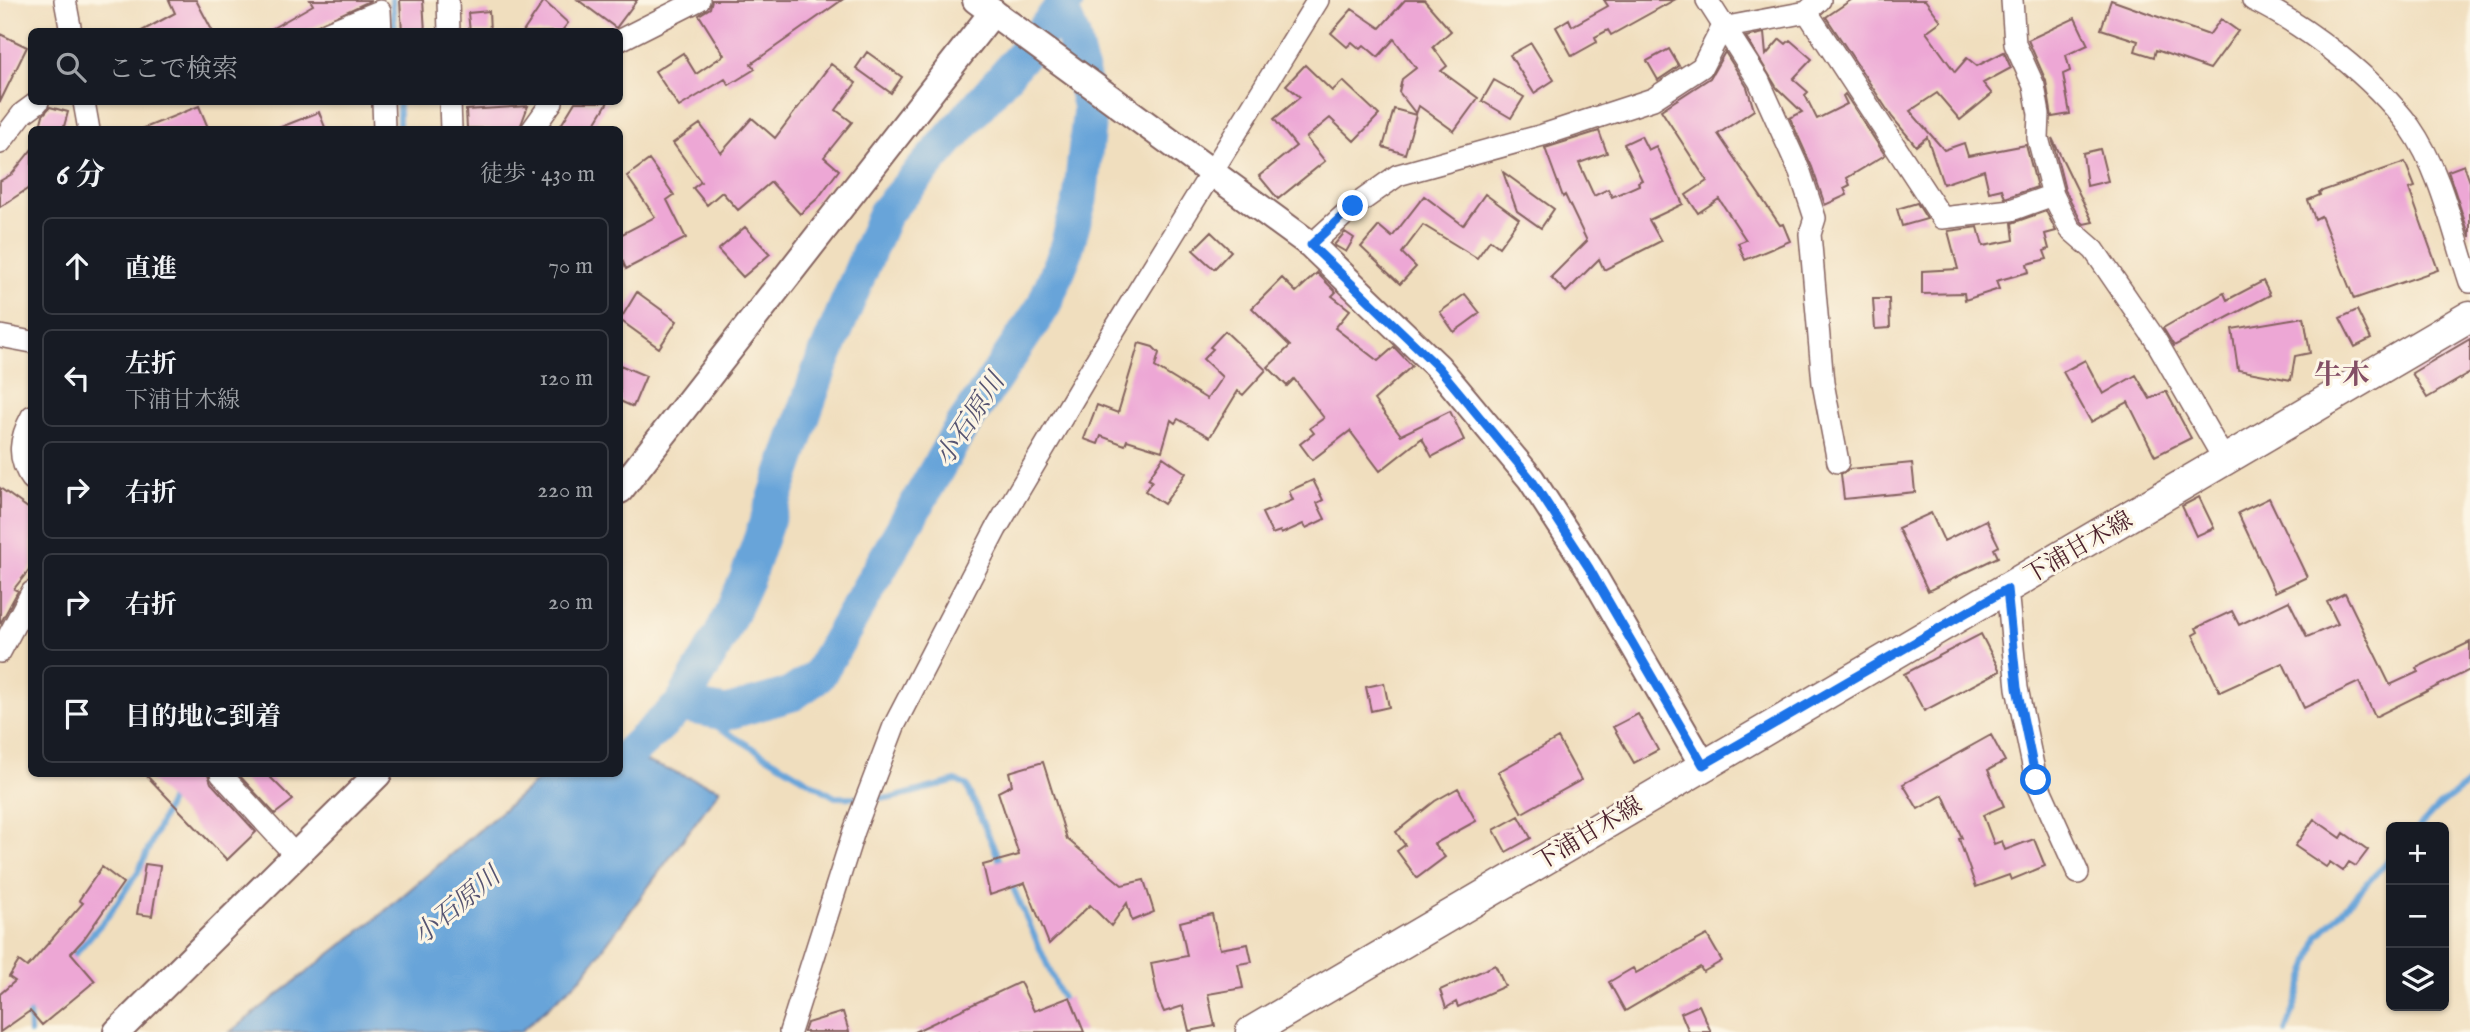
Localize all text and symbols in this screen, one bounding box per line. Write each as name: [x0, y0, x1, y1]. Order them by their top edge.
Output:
search box: [28, 28, 623, 105]
icon: search: [52, 48, 90, 86]
text: ここで検索: [108, 53, 238, 86]
text: 6 分: [56, 157, 105, 195]
text: 徒歩 · 430 m: [480, 160, 595, 189]
route end: [1337, 190, 1368, 221]
icon: ahead: [58, 247, 96, 285]
text: 70 m: [548, 252, 593, 281]
text: 直進: [125, 253, 177, 286]
text: 左折: [125, 348, 177, 381]
icon: left: [58, 359, 96, 397]
district label: 牛木: [2314, 359, 2370, 394]
text: 120 m: [540, 364, 593, 393]
water label: 小石原川: [928, 365, 1014, 472]
text: 下浦甘木線: [125, 386, 240, 415]
icon: right: [58, 471, 96, 509]
text: 220 m: [537, 476, 593, 505]
text: 右折: [125, 477, 177, 510]
street label: 下浦甘木線: [2019, 505, 2138, 592]
icon: right: [58, 583, 96, 621]
text: 20 m: [548, 588, 593, 617]
text: 右折: [125, 589, 177, 622]
icon: arrive: [58, 695, 96, 733]
text: 目的地に到着: [125, 701, 281, 734]
route start: [2020, 764, 2051, 795]
street label: 下浦甘木線: [1529, 790, 1648, 878]
map controls: [2386, 822, 2449, 1011]
button: +: [2386, 822, 2449, 885]
water label: 小石原川: [407, 858, 510, 952]
button: −: [2386, 885, 2449, 948]
button: layers: [2386, 948, 2449, 1011]

